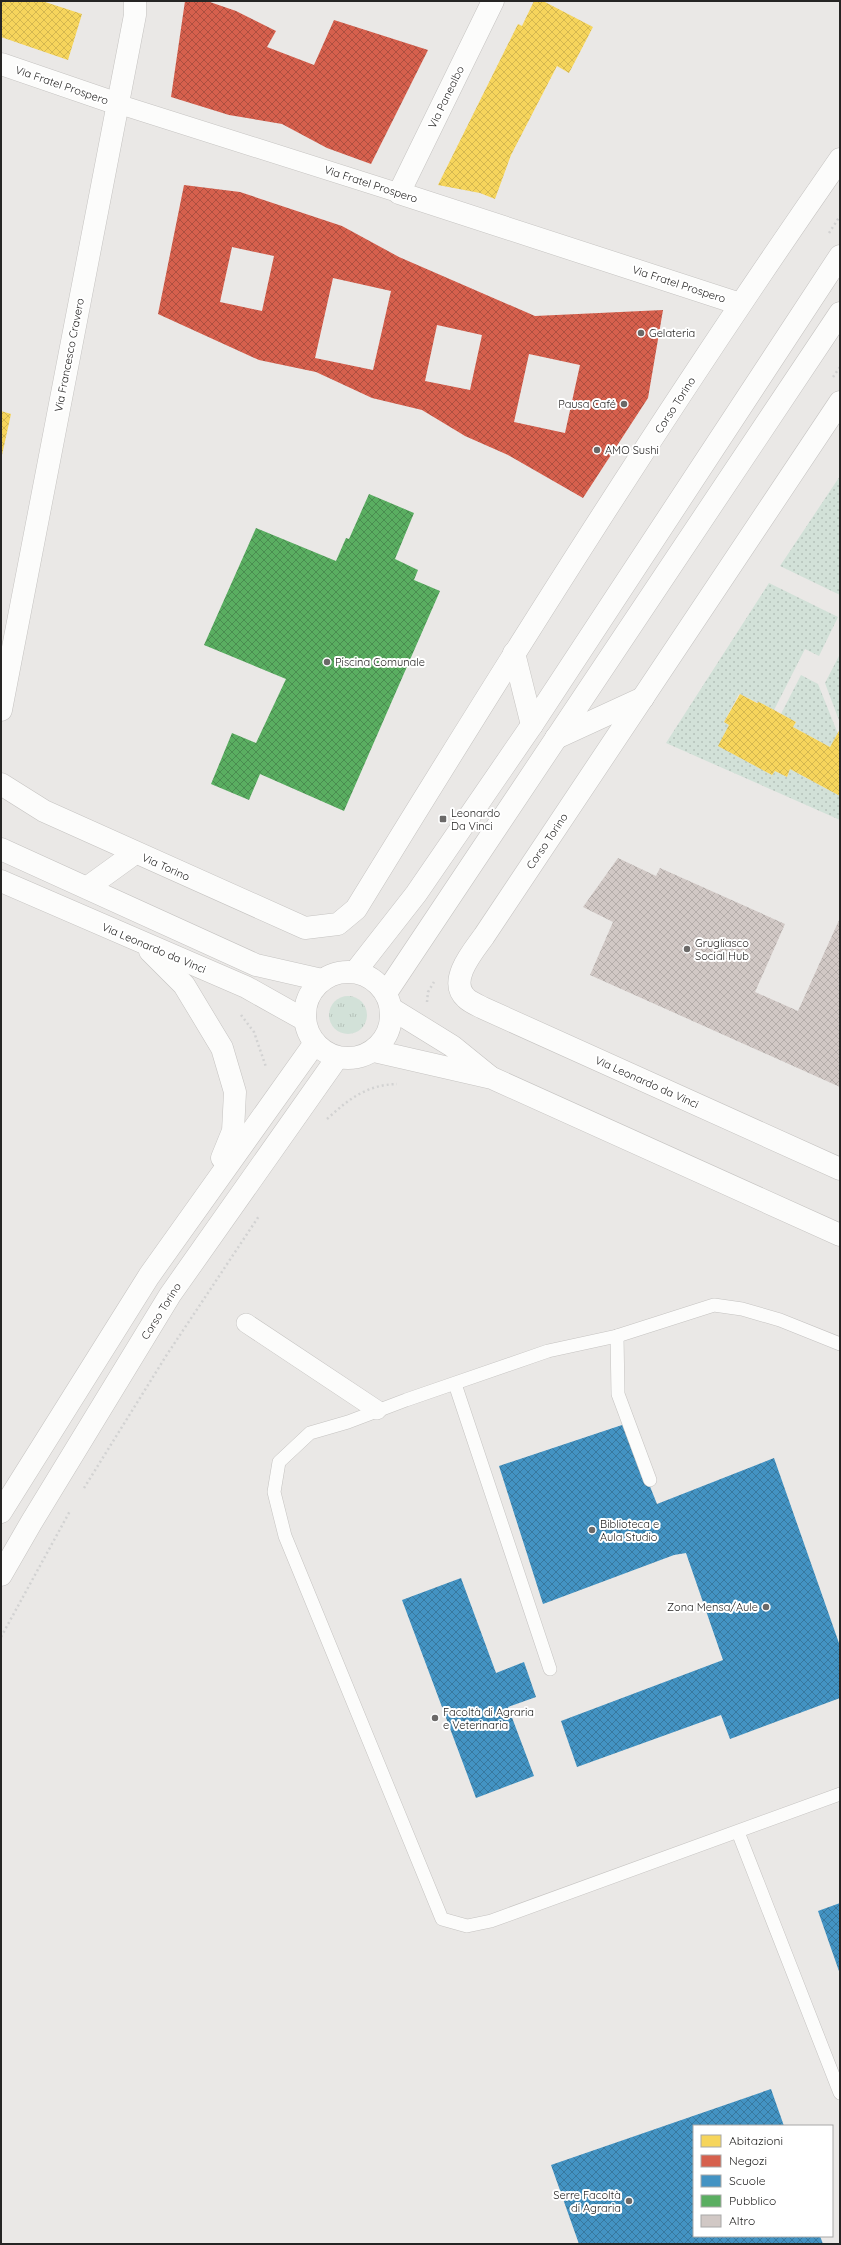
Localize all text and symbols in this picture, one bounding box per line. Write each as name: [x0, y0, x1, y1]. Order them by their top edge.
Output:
street label: Via Fratel Prospero: [14, 63, 111, 108]
street label: Via Panealbo: [425, 63, 467, 130]
street label: Via Fratel Prospero: [322, 162, 420, 206]
street label: Via Fratel Prospero: [630, 262, 728, 306]
street label: Via Francesco Cravero: [51, 297, 87, 413]
place label: Gelateria: [649, 326, 695, 340]
marker: Gelateria: [636, 328, 646, 338]
street label: Corso Torino: [652, 374, 699, 436]
place label: Pausa Café: [558, 397, 616, 411]
marker: Pausa Café: [619, 399, 629, 409]
place label: AMO Sushi: [605, 443, 659, 457]
marker: AMO Sushi: [592, 445, 602, 455]
place label: Piscina Comunale: [335, 655, 425, 669]
marker: Piscina Comunale: [322, 657, 332, 667]
place label: Leonardo Da Vinci: [451, 806, 500, 833]
street label: Corso Torino: [523, 810, 571, 872]
marker: Leonardo Da Vinci: [438, 814, 448, 824]
street label: Via Torino: [140, 850, 192, 884]
street label: Via Leonardo da Vinci: [100, 920, 208, 976]
place label: Grugliasco Social Hub: [695, 936, 749, 963]
marker: Grugliasco Social Hub: [682, 944, 692, 954]
street label: Via Leonardo da Vinci: [593, 1053, 701, 1111]
street label: Corso Torino: [138, 1280, 184, 1342]
place label: Biblioteca e Aula Studio: [600, 1517, 659, 1544]
marker: Biblioteca e Aula Studio: [587, 1525, 597, 1535]
place label: Zona Mensa/Aule: [667, 1600, 758, 1614]
marker: Zona Mensa/Aule: [761, 1602, 771, 1612]
place label: Facoltà di Agraria e Veterinaria: [443, 1705, 534, 1732]
marker: Facoltà di Agraria e Veterinaria: [430, 1713, 440, 1723]
legend: [693, 2125, 833, 2237]
text: Abitazioni: [729, 2133, 783, 2148]
text: Negozi: [729, 2153, 767, 2168]
text: Scuole: [729, 2173, 766, 2188]
place label: Serre Facoltà di Agraria: [553, 2188, 621, 2215]
text: Pubblico: [729, 2193, 776, 2208]
marker: Serre Facoltà di Agraria: [624, 2196, 634, 2206]
text: Altro: [729, 2213, 755, 2228]

